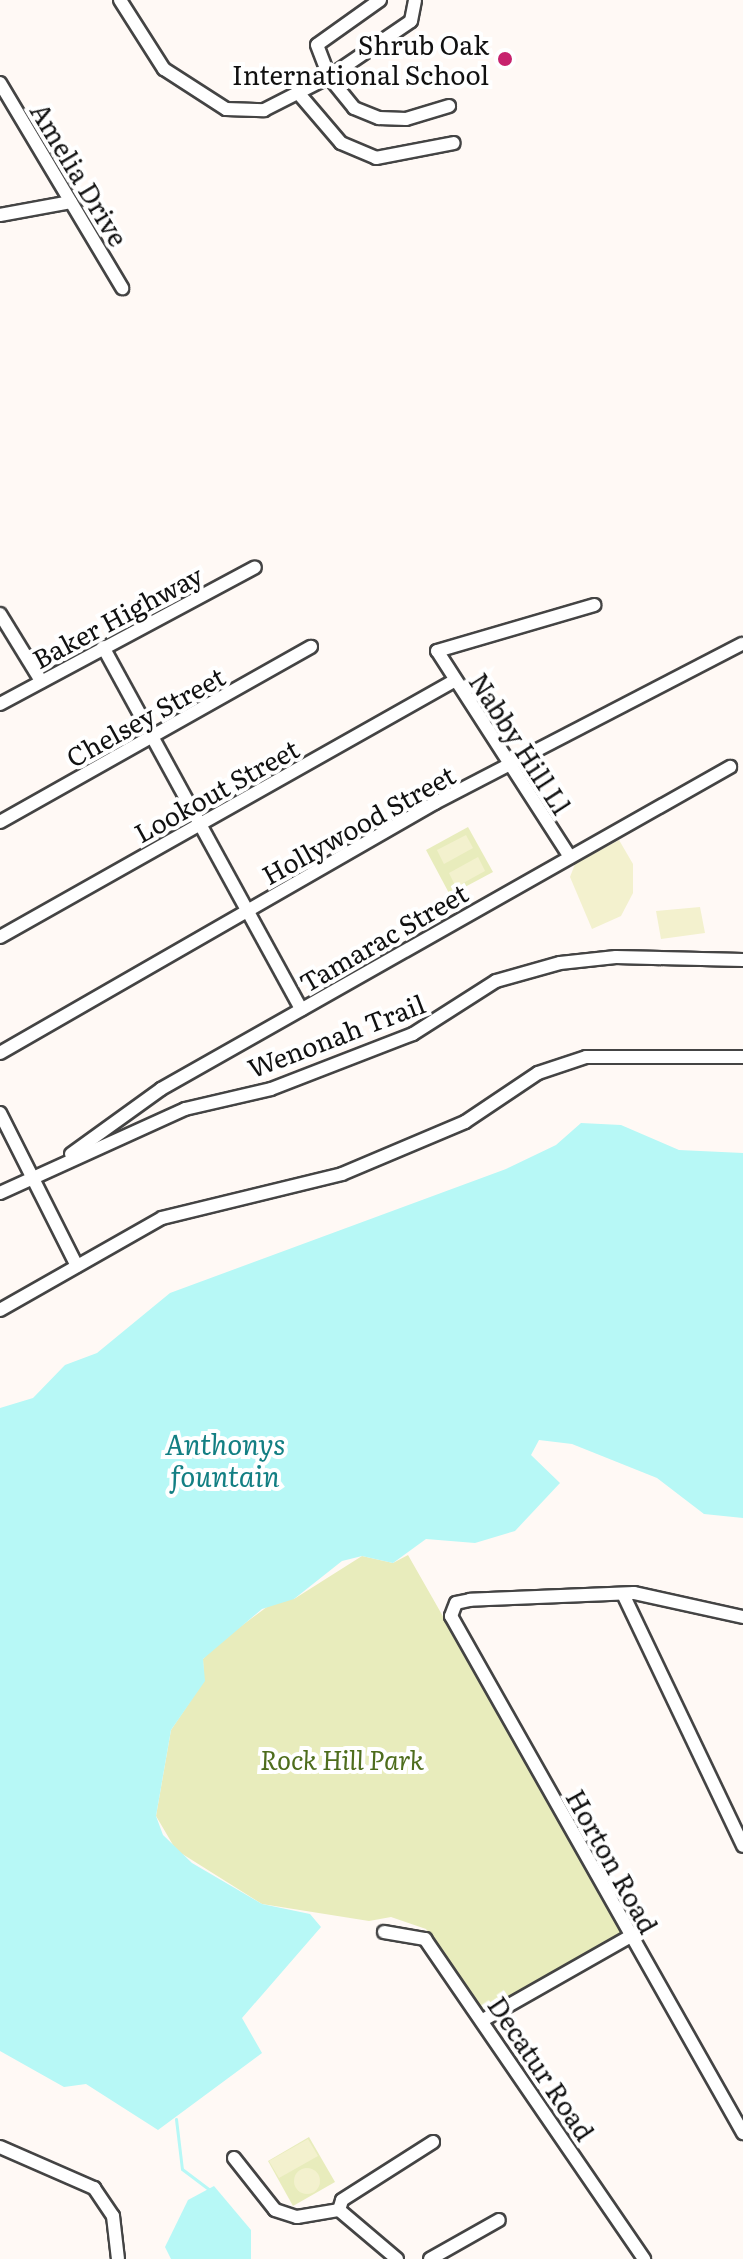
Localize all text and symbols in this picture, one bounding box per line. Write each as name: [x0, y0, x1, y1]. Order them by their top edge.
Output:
place label: Shrub Oak International School: [232, 28, 489, 90]
marker: Shrub Oak International School: [496, 50, 514, 68]
street label: Amelia Drive: [25, 97, 135, 251]
street label: Baker Highway: [27, 558, 207, 674]
street label: Chelsey Street: [60, 660, 230, 772]
street label: Nabby Hill Ll: [464, 667, 578, 819]
street label: Lookout Street: [128, 732, 304, 848]
street label: Hollywood Street: [256, 758, 460, 890]
street label: Tamarac Street: [293, 876, 473, 998]
street label: Wenonah Trail: [243, 987, 429, 1083]
water label: Anthonys fountain: [165, 1426, 285, 1492]
park label: Rock Hill Park: [260, 1743, 424, 1775]
street label: Horton Road: [561, 1784, 665, 1938]
street label: Decatur Road: [482, 1990, 602, 2146]

